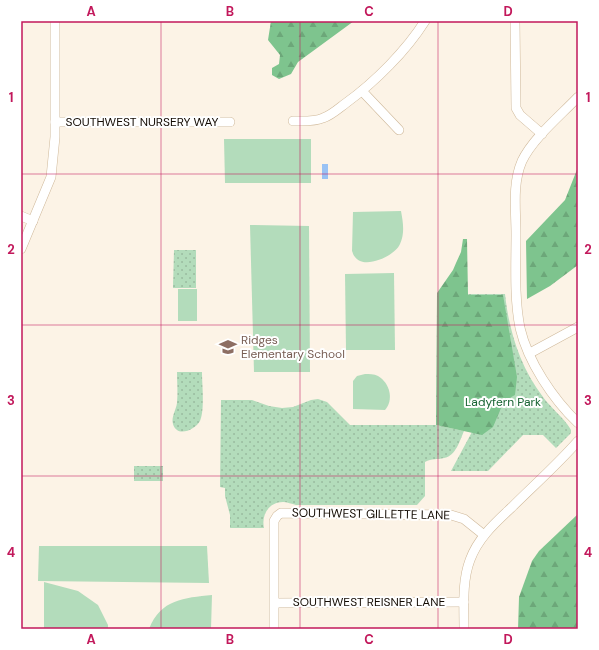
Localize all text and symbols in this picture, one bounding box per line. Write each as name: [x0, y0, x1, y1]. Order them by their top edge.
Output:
text: A: [86, 3, 96, 20]
text: B: [226, 3, 234, 20]
text: C: [364, 3, 374, 20]
text: D: [503, 3, 513, 20]
text: 1: [9, 89, 13, 106]
text: 1: [586, 89, 590, 106]
street label: SOUTHWEST NURSERY WAY: [66, 114, 218, 130]
text: 2: [7, 241, 15, 258]
text: 2: [584, 241, 592, 258]
place label: Ridges Elementary School: [241, 332, 345, 362]
school or university icon: Ridges Elementary School: [218, 337, 238, 357]
text: 3: [7, 392, 15, 409]
text: 3: [584, 392, 592, 409]
park label: Ladyfern Park: [465, 394, 541, 410]
street label: SOUTHWEST GILLETTE LANE: [292, 505, 450, 523]
text: 4: [7, 544, 15, 561]
text: 4: [584, 544, 592, 561]
street label: SOUTHWEST REISNER LANE: [293, 594, 445, 610]
text: A: [86, 631, 96, 648]
text: B: [226, 631, 234, 648]
text: C: [364, 631, 374, 648]
text: D: [503, 631, 513, 648]

